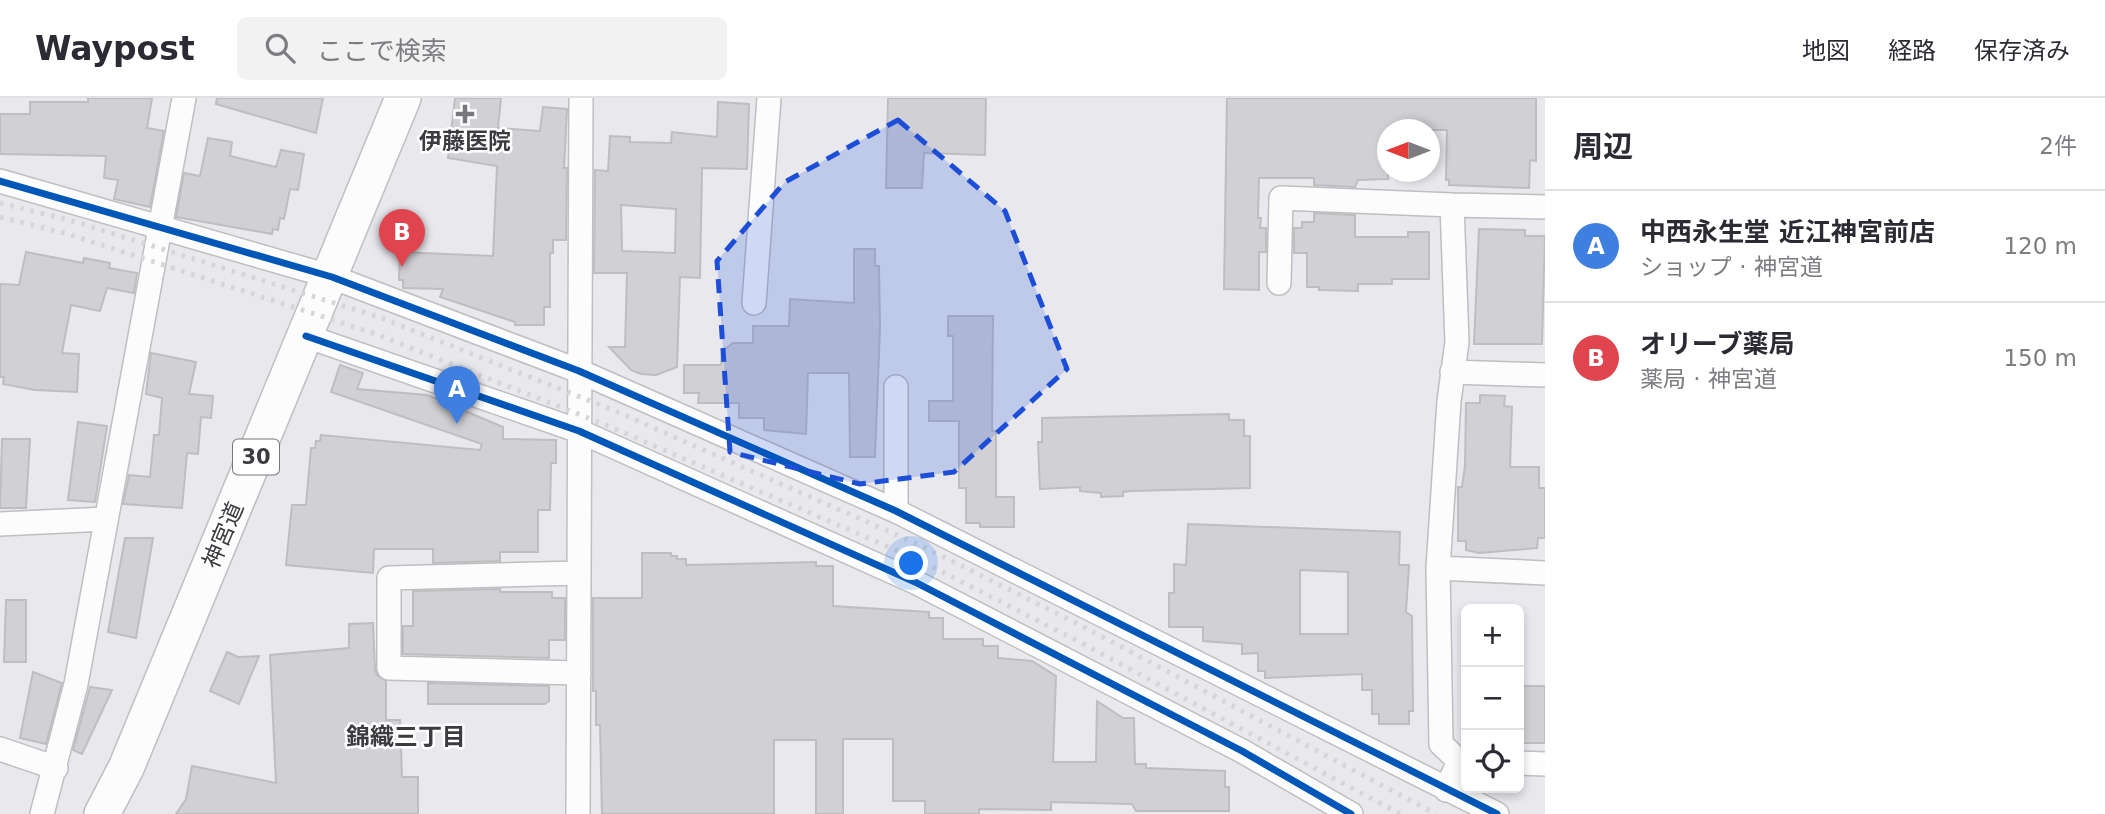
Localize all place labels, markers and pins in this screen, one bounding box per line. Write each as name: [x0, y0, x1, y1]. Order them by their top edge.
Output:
marker: 伊藤医院: [455, 104, 475, 124]
place label: 伊藤医院: [419, 128, 511, 154]
pin: B: [379, 209, 425, 267]
pin: A: [434, 366, 480, 424]

